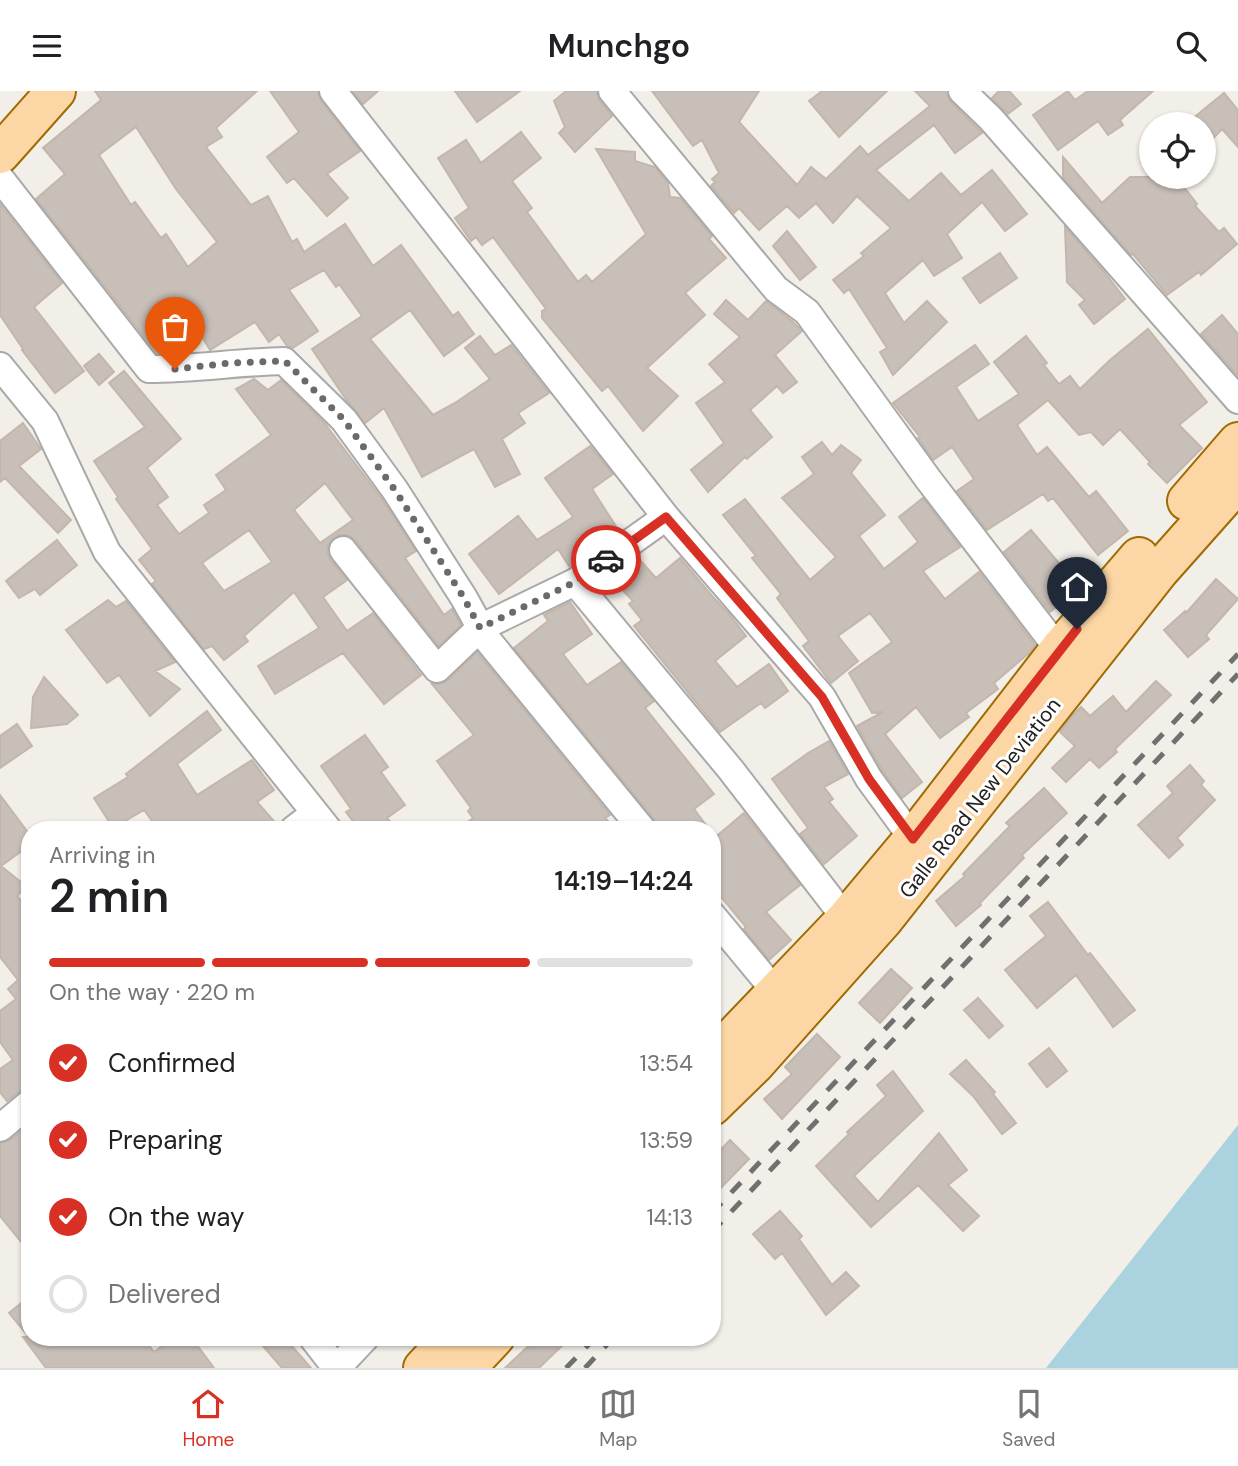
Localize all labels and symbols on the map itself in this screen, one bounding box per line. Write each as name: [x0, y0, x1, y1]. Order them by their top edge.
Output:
pin: [145, 297, 205, 369]
courier: [571, 525, 641, 595]
pin: [1047, 557, 1107, 629]
street label: Galle Road New Deviation: [893, 692, 1067, 904]

